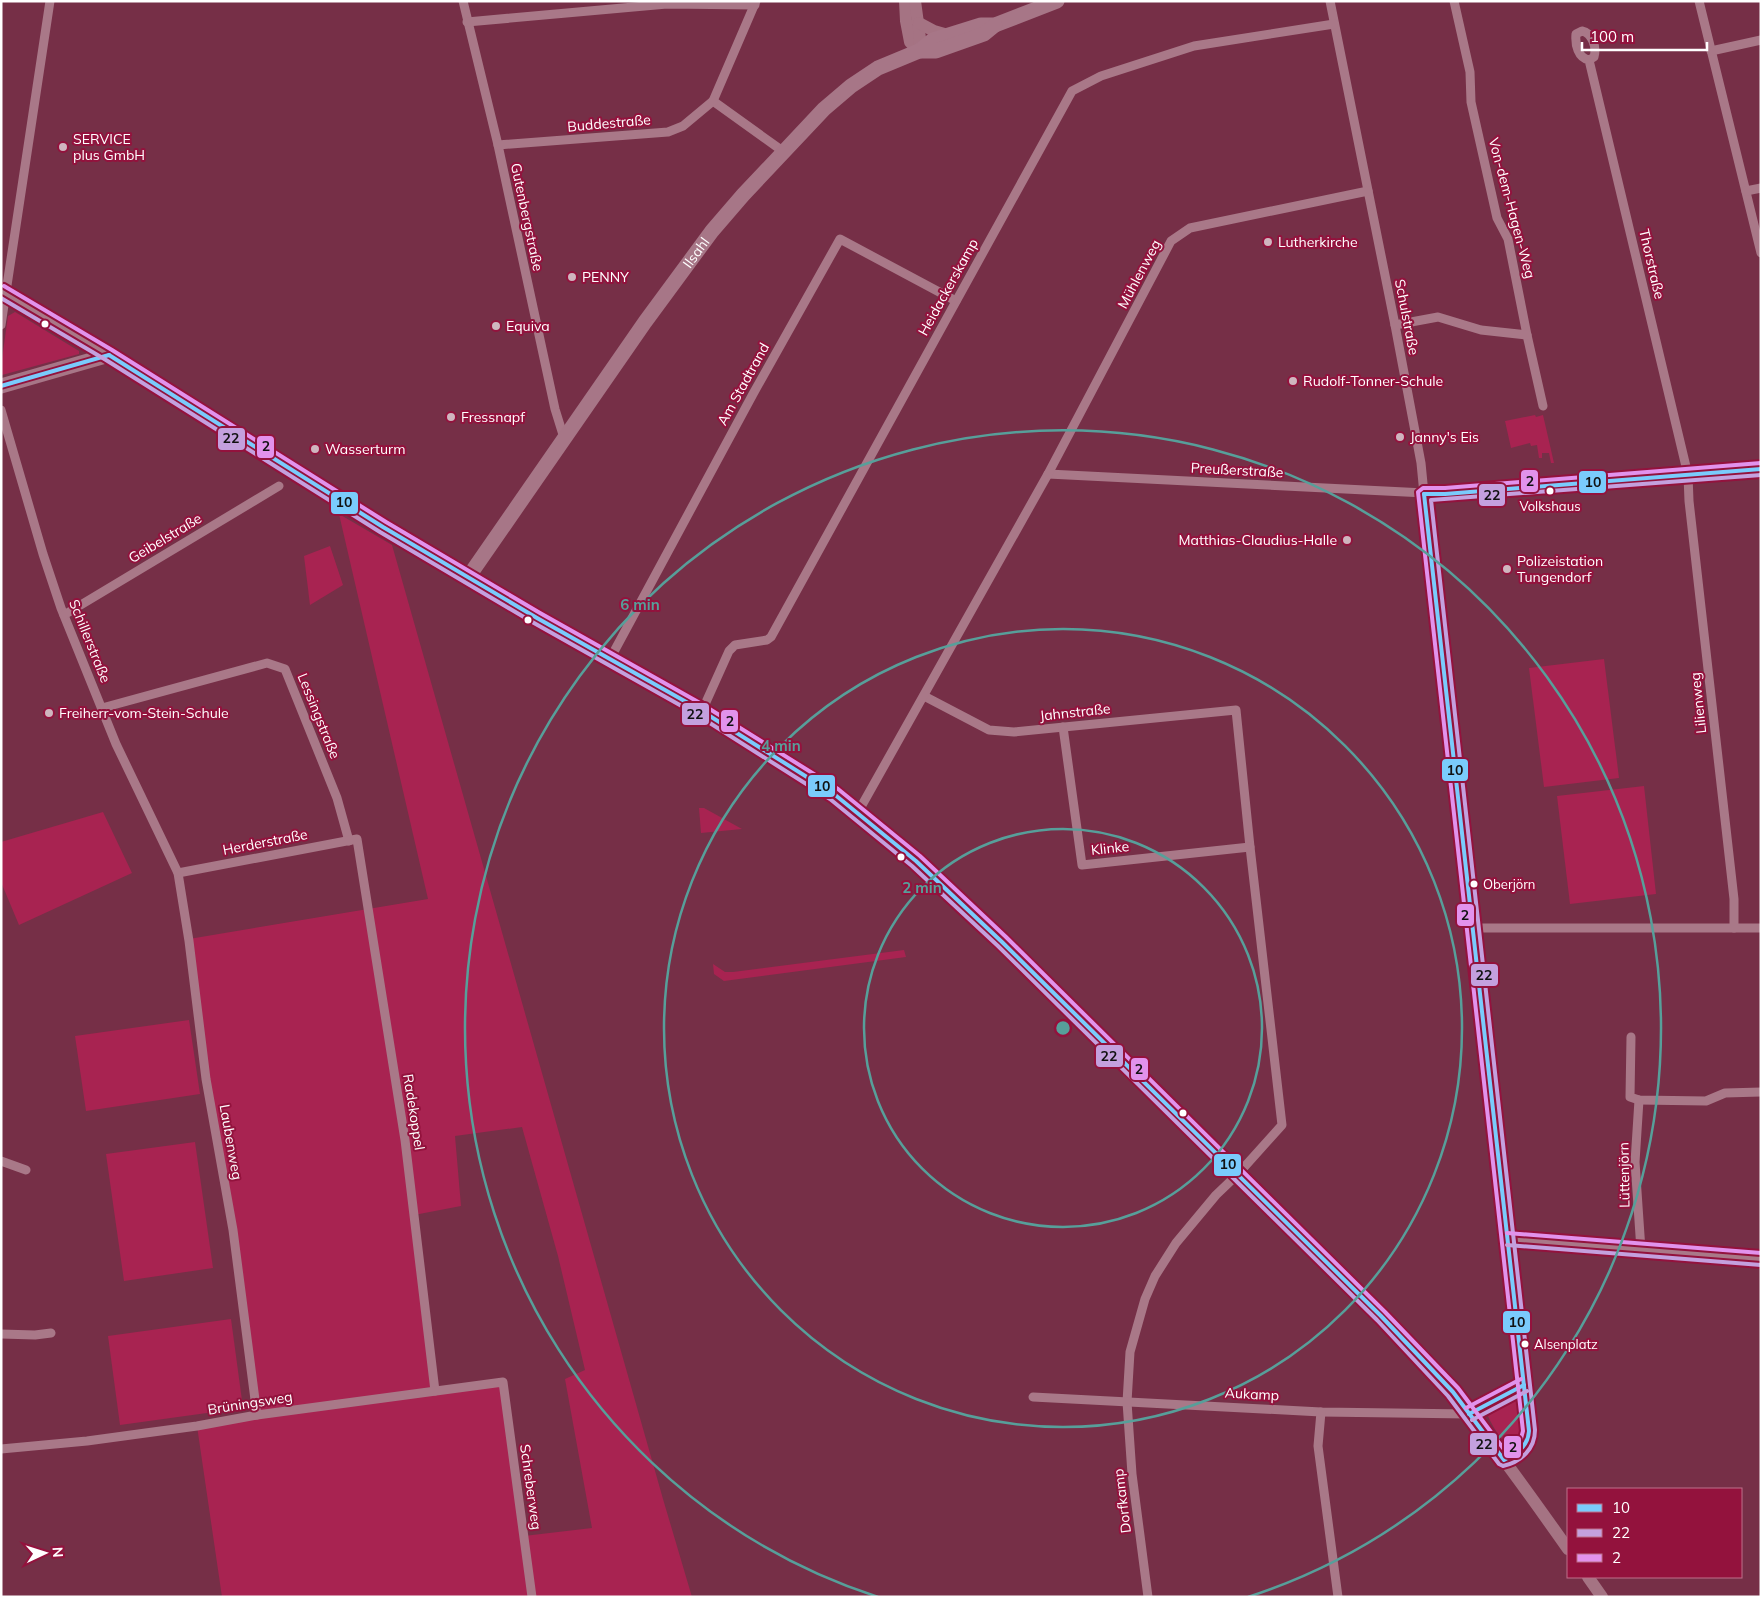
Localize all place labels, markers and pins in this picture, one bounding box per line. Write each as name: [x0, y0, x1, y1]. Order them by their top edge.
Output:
place label: SERVICE plus GmbH: [73, 130, 145, 164]
marker: SERVICE plus GmbH: [57, 141, 69, 153]
place label: Lutherkirche: [1278, 233, 1358, 251]
marker: Lutherkirche: [1262, 236, 1274, 248]
place label: PENNY: [582, 268, 629, 286]
marker: PENNY: [566, 271, 578, 283]
place label: Equiva: [506, 317, 550, 335]
unlabelled marker: [40, 319, 50, 329]
marker: Equiva: [490, 320, 502, 332]
place label: Rudolf-Tonner-Schule: [1303, 372, 1443, 390]
marker: Rudolf-Tonner-Schule: [1287, 375, 1299, 387]
place label: Fressnapf: [461, 408, 525, 426]
marker: Fressnapf: [445, 411, 457, 423]
place label: Janny's Eis: [1410, 428, 1479, 446]
marker: Janny's Eis: [1394, 431, 1406, 443]
place label: Wasserturm: [325, 440, 405, 458]
marker: Wasserturm: [309, 443, 321, 455]
marker: Volkshaus: [1545, 486, 1555, 496]
place label: Volkshaus: [1519, 498, 1581, 514]
place label: Matthias-Claudius-Halle: [1179, 531, 1337, 549]
marker: Matthias-Claudius-Halle: [1341, 534, 1353, 546]
place label: Polizeistation Tungendorf: [1517, 552, 1603, 586]
marker: Polizeistation Tungendorf: [1501, 563, 1513, 575]
unlabelled marker: [523, 615, 533, 625]
place label: Freiherr-vom-Stein-Schule: [59, 704, 229, 722]
marker: Freiherr-vom-Stein-Schule: [43, 707, 55, 719]
unlabelled marker: [896, 852, 906, 862]
place label: Oberjörn: [1483, 876, 1535, 892]
marker: Oberjörn: [1469, 879, 1479, 889]
centre of rings: [1054, 1019, 1072, 1037]
unlabelled marker: [1178, 1108, 1188, 1118]
place label: Alsenplatz: [1534, 1336, 1598, 1352]
marker: Alsenplatz: [1520, 1339, 1530, 1349]

